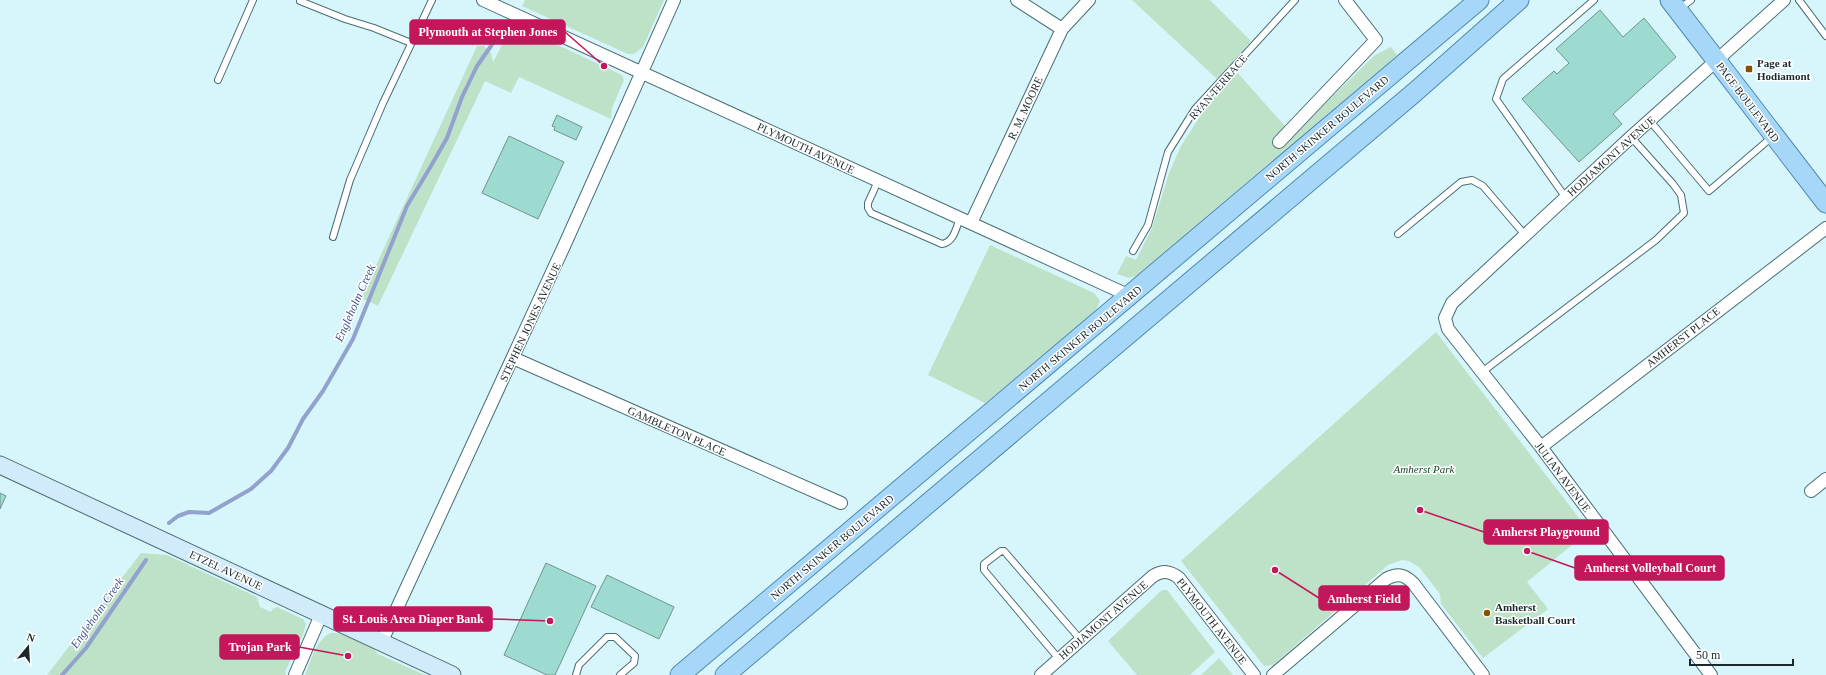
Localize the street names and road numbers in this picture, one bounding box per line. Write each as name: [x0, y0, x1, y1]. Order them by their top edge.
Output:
street label: RYAN TERRACE: [1187, 52, 1250, 122]
street label: PAGE BOULEVARD: [1714, 60, 1782, 144]
street label: NORTH SKINKER BOULEVARD: [1263, 73, 1391, 183]
street label: R. M. MOORE: [1005, 74, 1045, 141]
street label: HODIAMONT AVENUE: [1565, 113, 1657, 198]
street label: PLYMOUTH AVENUE: [755, 120, 857, 176]
street label: STEPHEN JONES AVENUE: [497, 260, 563, 383]
street label: NORTH SKINKER BOULEVARD: [1016, 283, 1144, 393]
street label: AMHERST PLACE: [1644, 304, 1722, 369]
street label: GAMBLETON PLACE: [626, 404, 728, 458]
street label: JULIAN AVENUE: [1533, 440, 1593, 515]
street label: NORTH SKINKER BOULEVARD: [768, 492, 896, 602]
street label: ETZEL AVENUE: [188, 548, 265, 592]
street label: PLYMOUTH AVENUE: [1175, 576, 1250, 667]
street label: HODIAMONT AVENUE: [1056, 578, 1150, 662]

